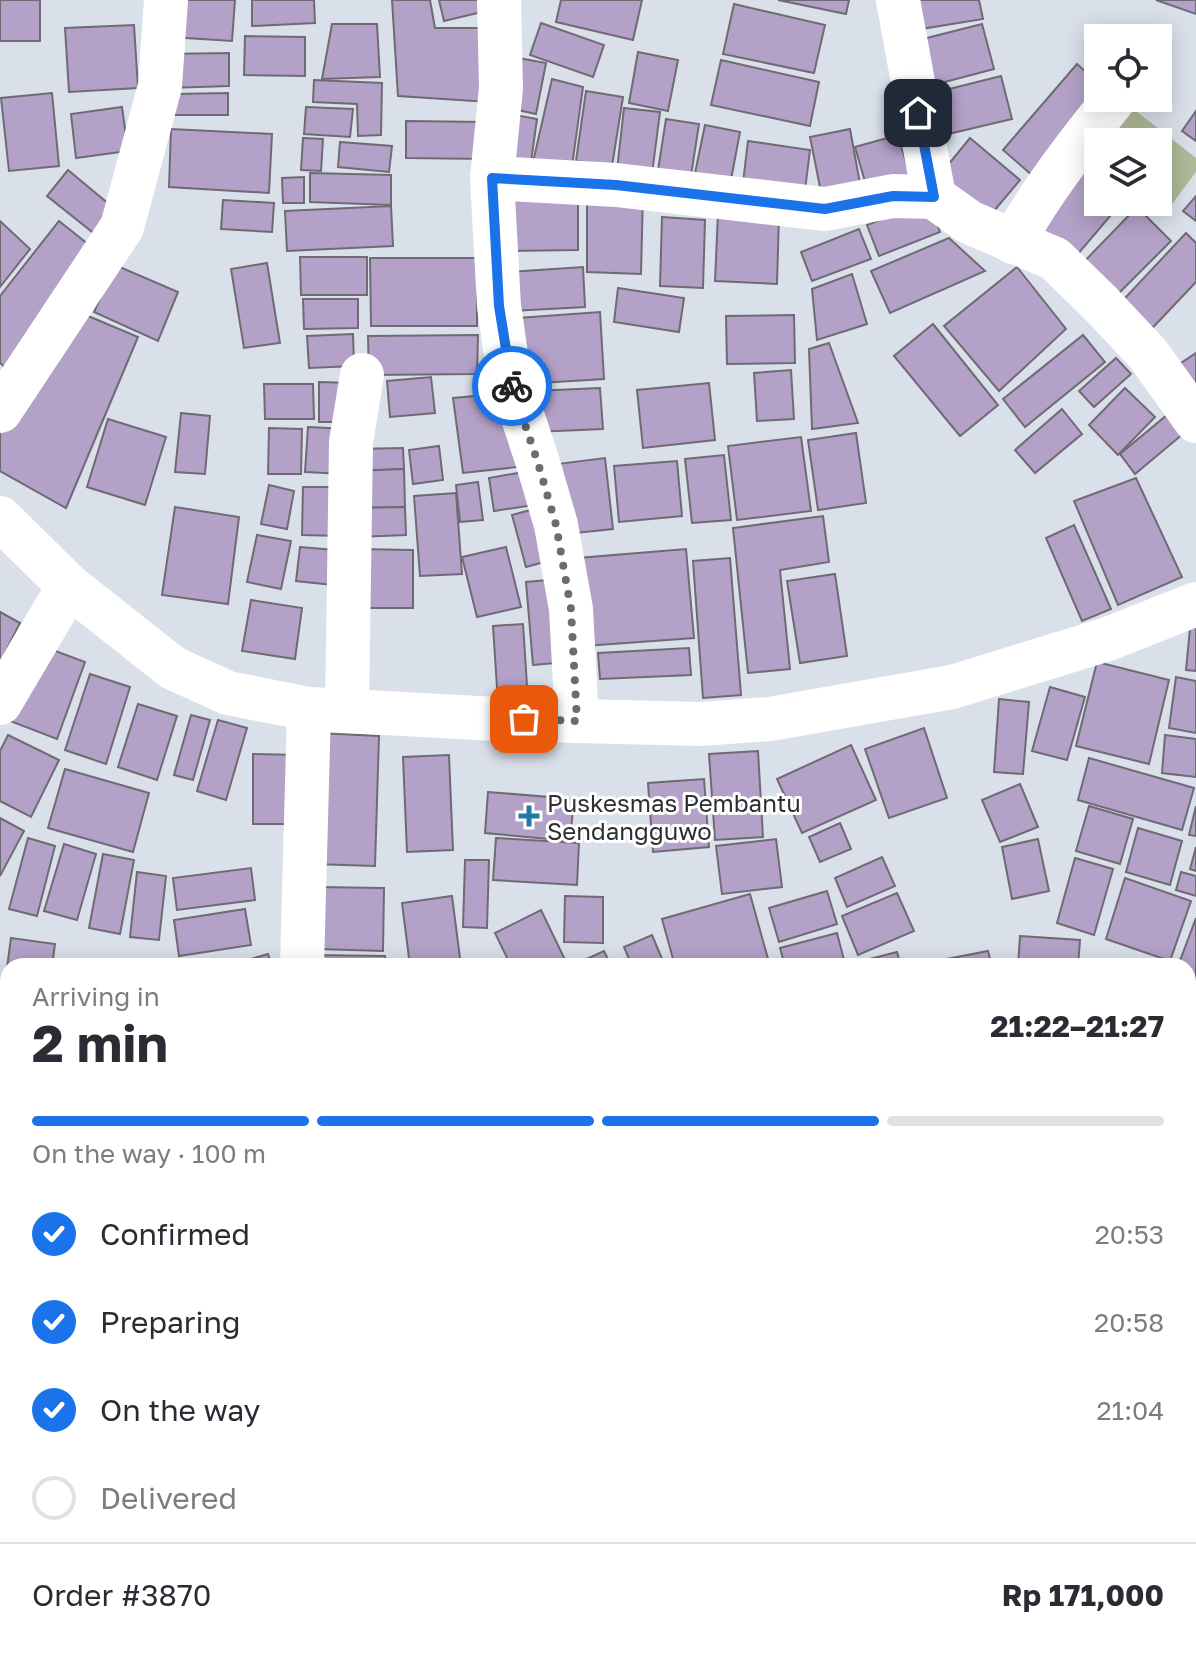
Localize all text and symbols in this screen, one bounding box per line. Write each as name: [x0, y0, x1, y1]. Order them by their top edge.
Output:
map controls: [1084, 24, 1172, 216]
button: locate: [1084, 24, 1172, 112]
pin: [884, 79, 952, 147]
icon: home: [896, 91, 940, 135]
button: layers: [1084, 128, 1172, 216]
courier: [472, 346, 552, 426]
icon: bike: [490, 364, 534, 408]
pin: [490, 685, 558, 753]
icon: bag: [502, 697, 546, 741]
place label: Puskesmas Pembantu Sendangguwo: [547, 788, 801, 845]
marker: Puskesmas Pembantu Sendangguwo: [518, 805, 540, 827]
text: Arriving in: [32, 981, 160, 1012]
text: 21:22–21:27: [990, 1008, 1164, 1044]
text: 2 min: [32, 1011, 168, 1073]
text: On the way · 100 m: [32, 1138, 266, 1169]
icon: check: [32, 1212, 76, 1256]
text: Confirmed: [100, 1216, 250, 1252]
text: 20:53: [1095, 1219, 1164, 1250]
icon: check: [32, 1300, 76, 1344]
text: Preparing: [100, 1304, 241, 1340]
text: 20:58: [1094, 1307, 1164, 1338]
icon: check: [32, 1388, 76, 1432]
text: On the way: [100, 1392, 260, 1428]
text: 21:04: [1097, 1395, 1164, 1426]
text: Delivered: [100, 1480, 237, 1516]
text: Order #3870: [32, 1577, 211, 1613]
text: Rp 171,000: [1002, 1577, 1164, 1613]

